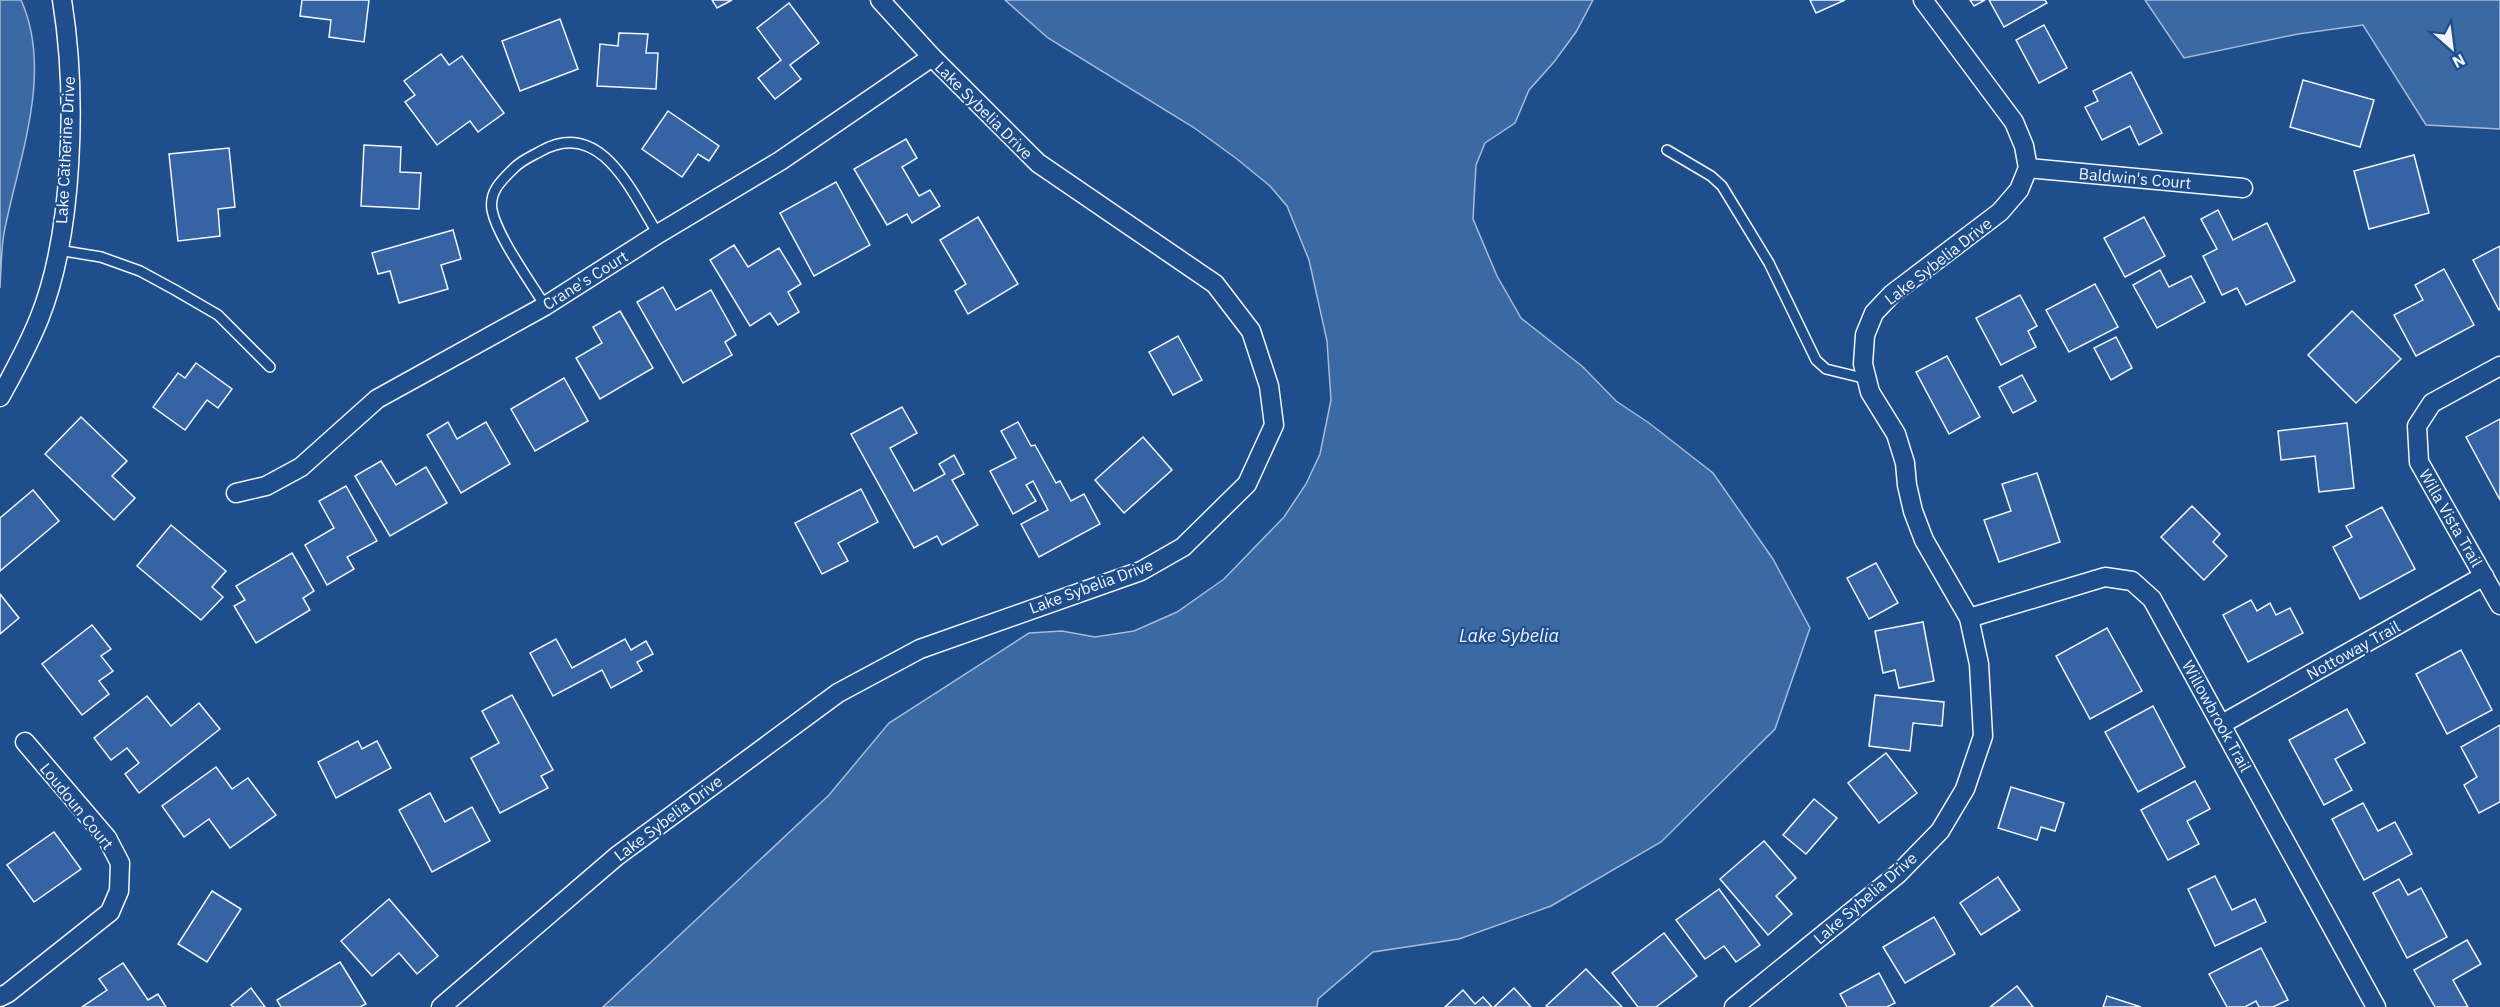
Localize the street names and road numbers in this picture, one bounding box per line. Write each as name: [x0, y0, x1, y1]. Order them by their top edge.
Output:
street label: Lake Sybelia Drive: [931, 57, 1037, 163]
street label: Lake Catherine Drive: [51, 75, 79, 224]
street label: Baldwin's Court: [2078, 163, 2192, 193]
street label: Lake Sybelia Drive: [1880, 213, 1996, 309]
street label: Crane's Court: [539, 246, 631, 314]
street label: Willa Vista Trail: [2415, 465, 2487, 571]
street label: Lake Sybelia Drive: [1026, 554, 1156, 618]
street label: Nottoway Trail: [2303, 616, 2403, 684]
street label: Willowbrook Trail: [2178, 657, 2256, 775]
street label: Loudoun Court: [36, 759, 118, 853]
street label: Lake Sybelia Drive: [610, 771, 726, 865]
street label: Lake Sybelia Drive: [1809, 848, 1921, 948]

